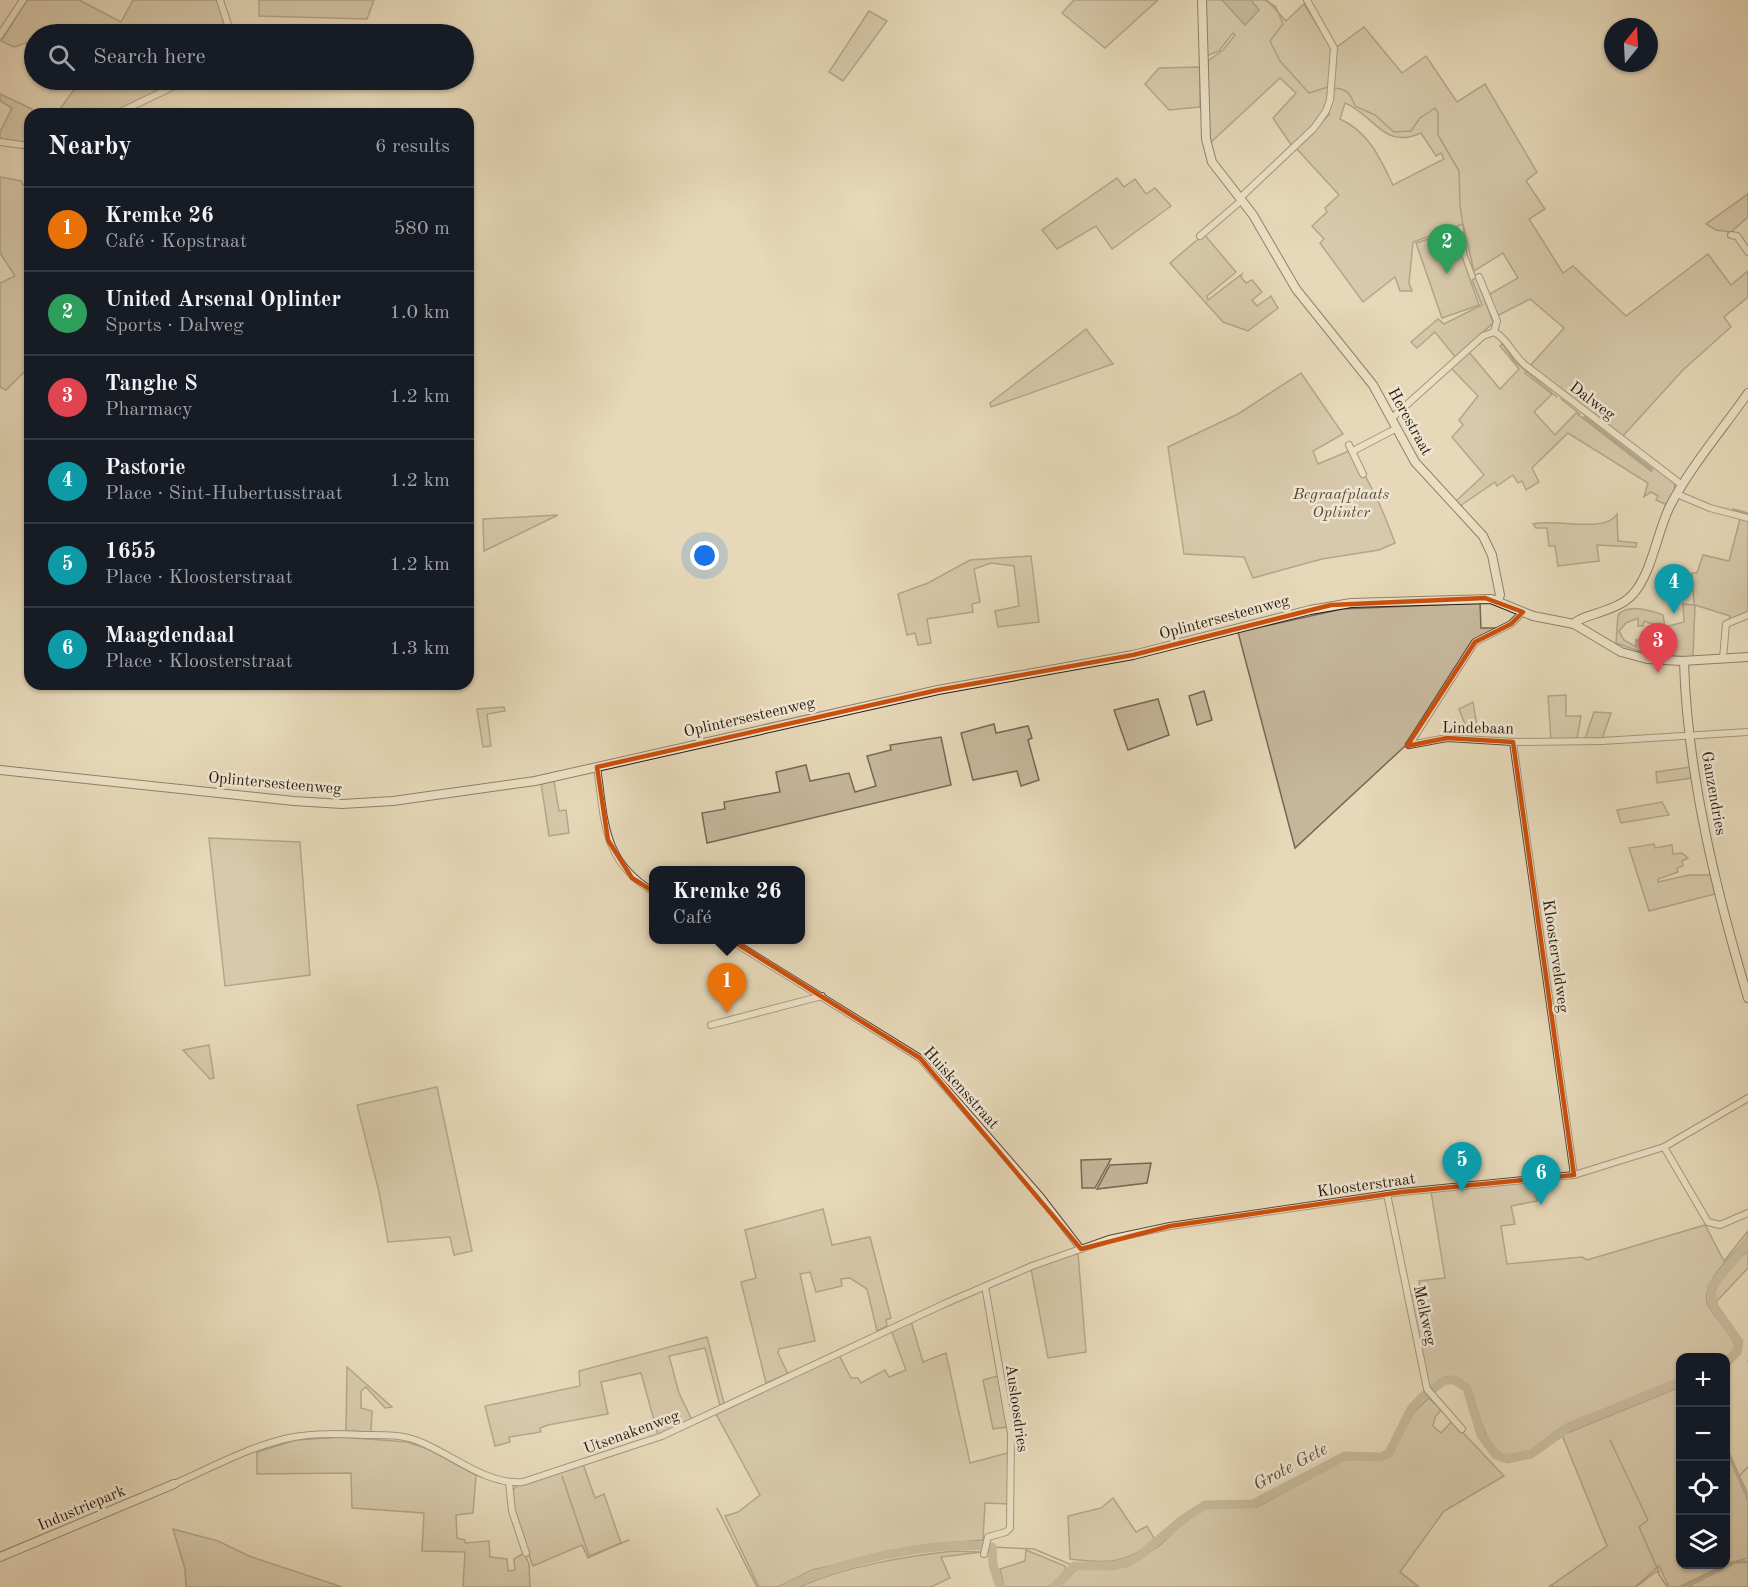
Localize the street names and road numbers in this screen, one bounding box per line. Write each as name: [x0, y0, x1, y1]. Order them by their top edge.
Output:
street label: Dalweg: [1566, 379, 1618, 424]
street label: Herestraat: [1384, 386, 1434, 459]
street label: Oplintersesteenweg: [1158, 593, 1292, 643]
street label: Oplintersesteenweg: [682, 695, 817, 741]
street label: Lindebaan: [1442, 720, 1514, 738]
street label: Ganzendries: [1698, 750, 1728, 836]
street label: Oplintersesteenweg: [207, 770, 343, 798]
street label: Kloosterveldweg: [1539, 899, 1571, 1014]
street label: Huiskensstraat: [920, 1044, 1002, 1133]
street label: Kloosterstraat: [1316, 1171, 1417, 1201]
street label: Melkweg: [1410, 1284, 1438, 1347]
street label: Ausloosdries: [1002, 1363, 1030, 1453]
street label: Utsenakenweg: [582, 1408, 682, 1458]
street label: Industriepark: [36, 1483, 128, 1535]

